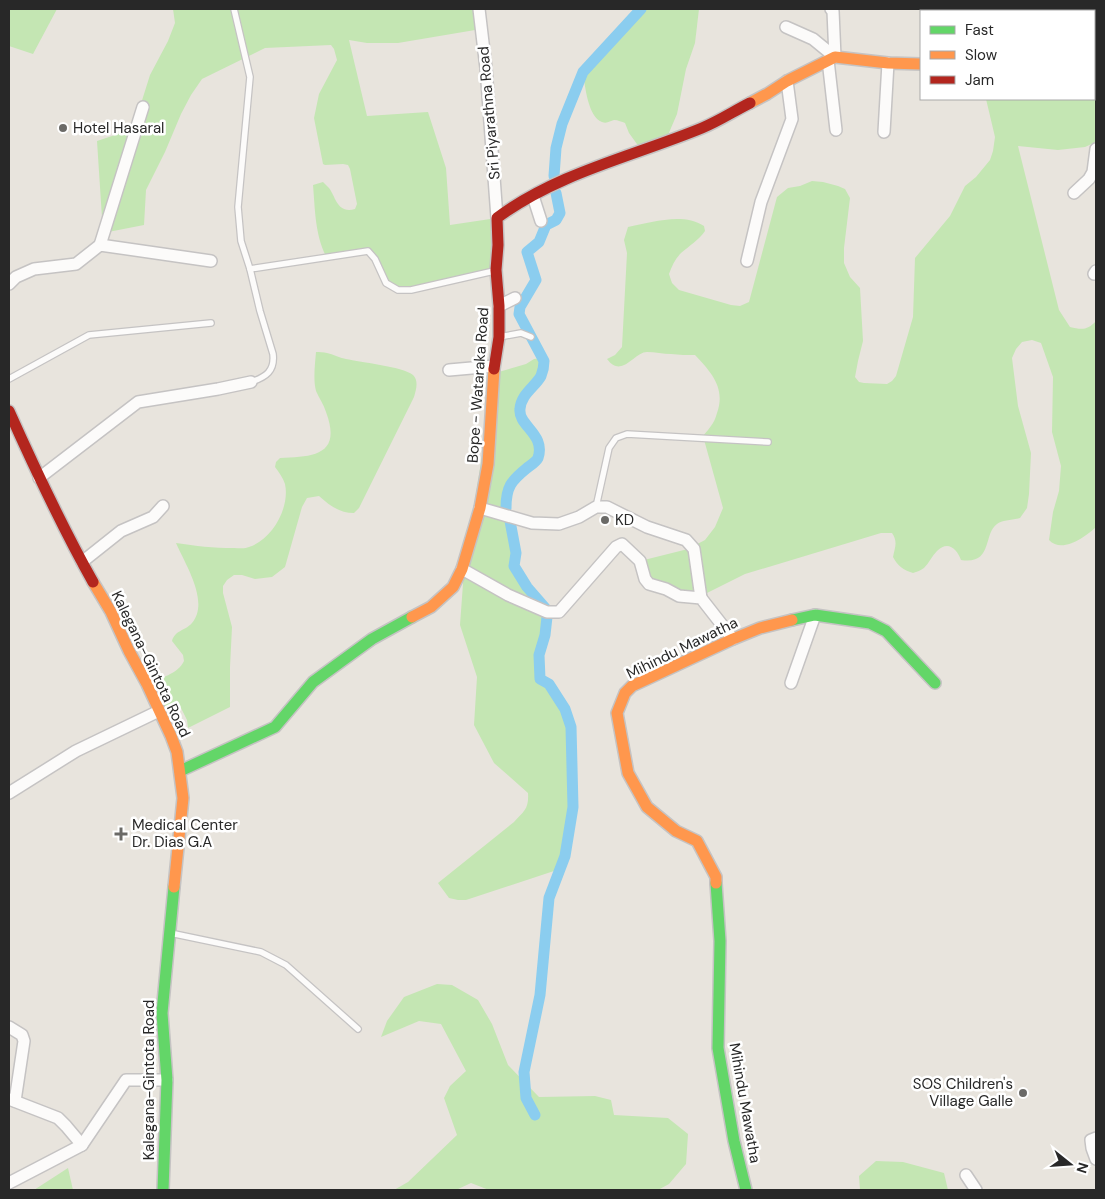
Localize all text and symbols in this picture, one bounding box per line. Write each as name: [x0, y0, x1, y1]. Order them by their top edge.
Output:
legend: [920, 10, 1095, 100]
text: Fast: [965, 20, 994, 40]
street label: Sri Piyarathna Road: [473, 45, 505, 181]
text: Slow: [965, 45, 998, 65]
text: Jam: [965, 70, 994, 90]
place label: Hotel Hasaral: [73, 118, 164, 138]
marker: Hotel Hasaral: [57, 122, 69, 134]
street label: Bope - Wataraka Road: [463, 306, 493, 464]
place label: KD: [615, 510, 634, 530]
marker: KD: [599, 514, 611, 526]
street label: Kalegana-Gintota Road: [107, 587, 195, 741]
street label: Mihindu Mawatha: [623, 612, 741, 684]
place label: Medical Center Dr. Dias G.A: [132, 815, 238, 852]
marker: Medical Center Dr. Dias G.A: [114, 827, 128, 841]
street label: Kalegana-Gintota Road: [139, 1000, 159, 1160]
street label: Mihindu Mawatha: [725, 1041, 765, 1165]
place label: SOS Children's Village Galle: [913, 1074, 1013, 1111]
marker: SOS Children's Village Galle: [1017, 1087, 1029, 1099]
north arrow: [1045, 1139, 1095, 1189]
text: N: [1072, 1160, 1093, 1175]

